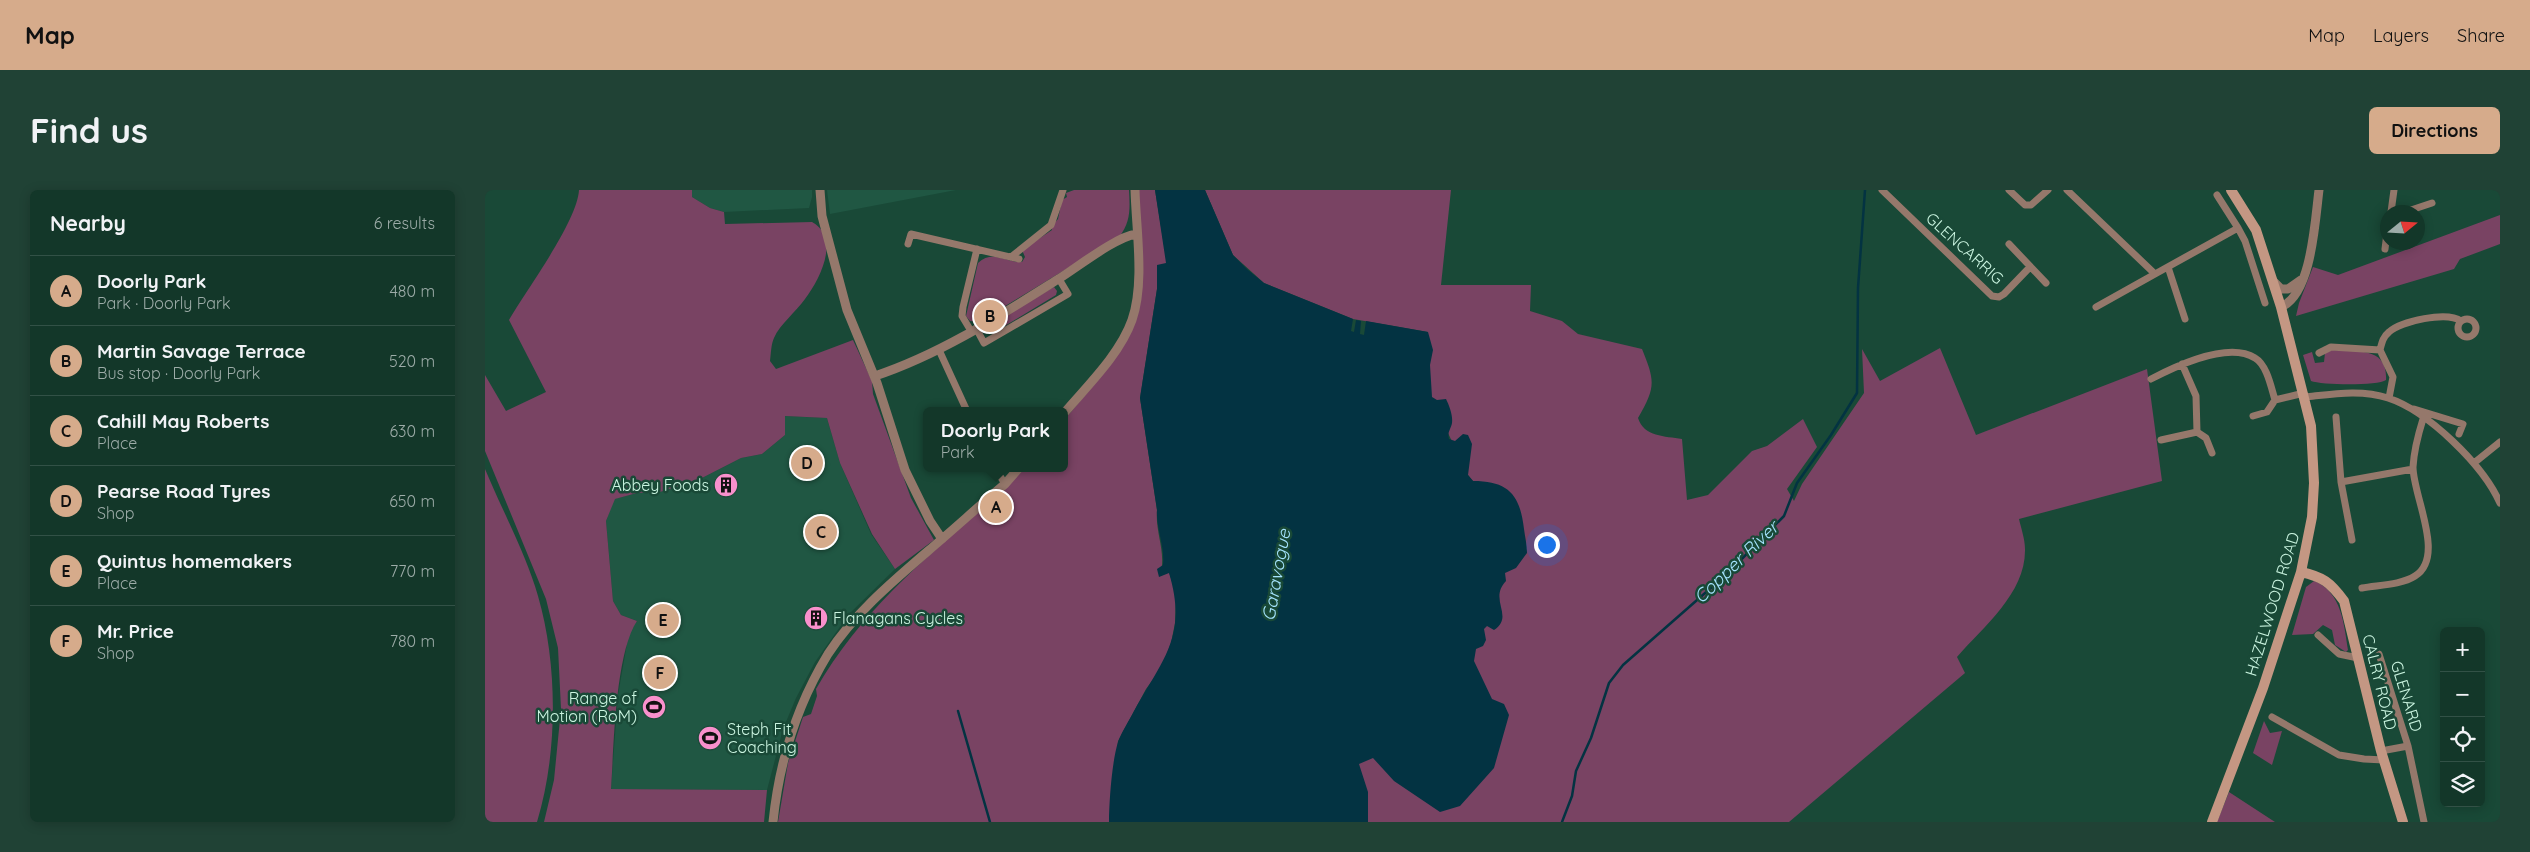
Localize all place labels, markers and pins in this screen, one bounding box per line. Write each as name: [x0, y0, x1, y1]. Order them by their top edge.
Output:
pin: B: [974, 297, 1006, 335]
pin: D: [791, 444, 823, 482]
building icon: Abbey Foods: [713, 472, 739, 498]
place label: Abbey Foods: [611, 475, 709, 495]
pin: A: [980, 488, 1012, 526]
pin: C: [805, 513, 837, 551]
pin: E: [647, 601, 679, 639]
building icon: Flanagans Cycles: [803, 605, 829, 631]
place label: Flanagans Cycles: [833, 608, 963, 628]
pin: F: [644, 654, 676, 692]
place label: Range of Motion (RoM): [536, 688, 637, 726]
sports icon: Range of Motion (RoM): [641, 694, 667, 720]
place label: Steph Fit Coaching: [727, 719, 797, 757]
sports icon: Steph Fit Coaching: [697, 725, 723, 751]

